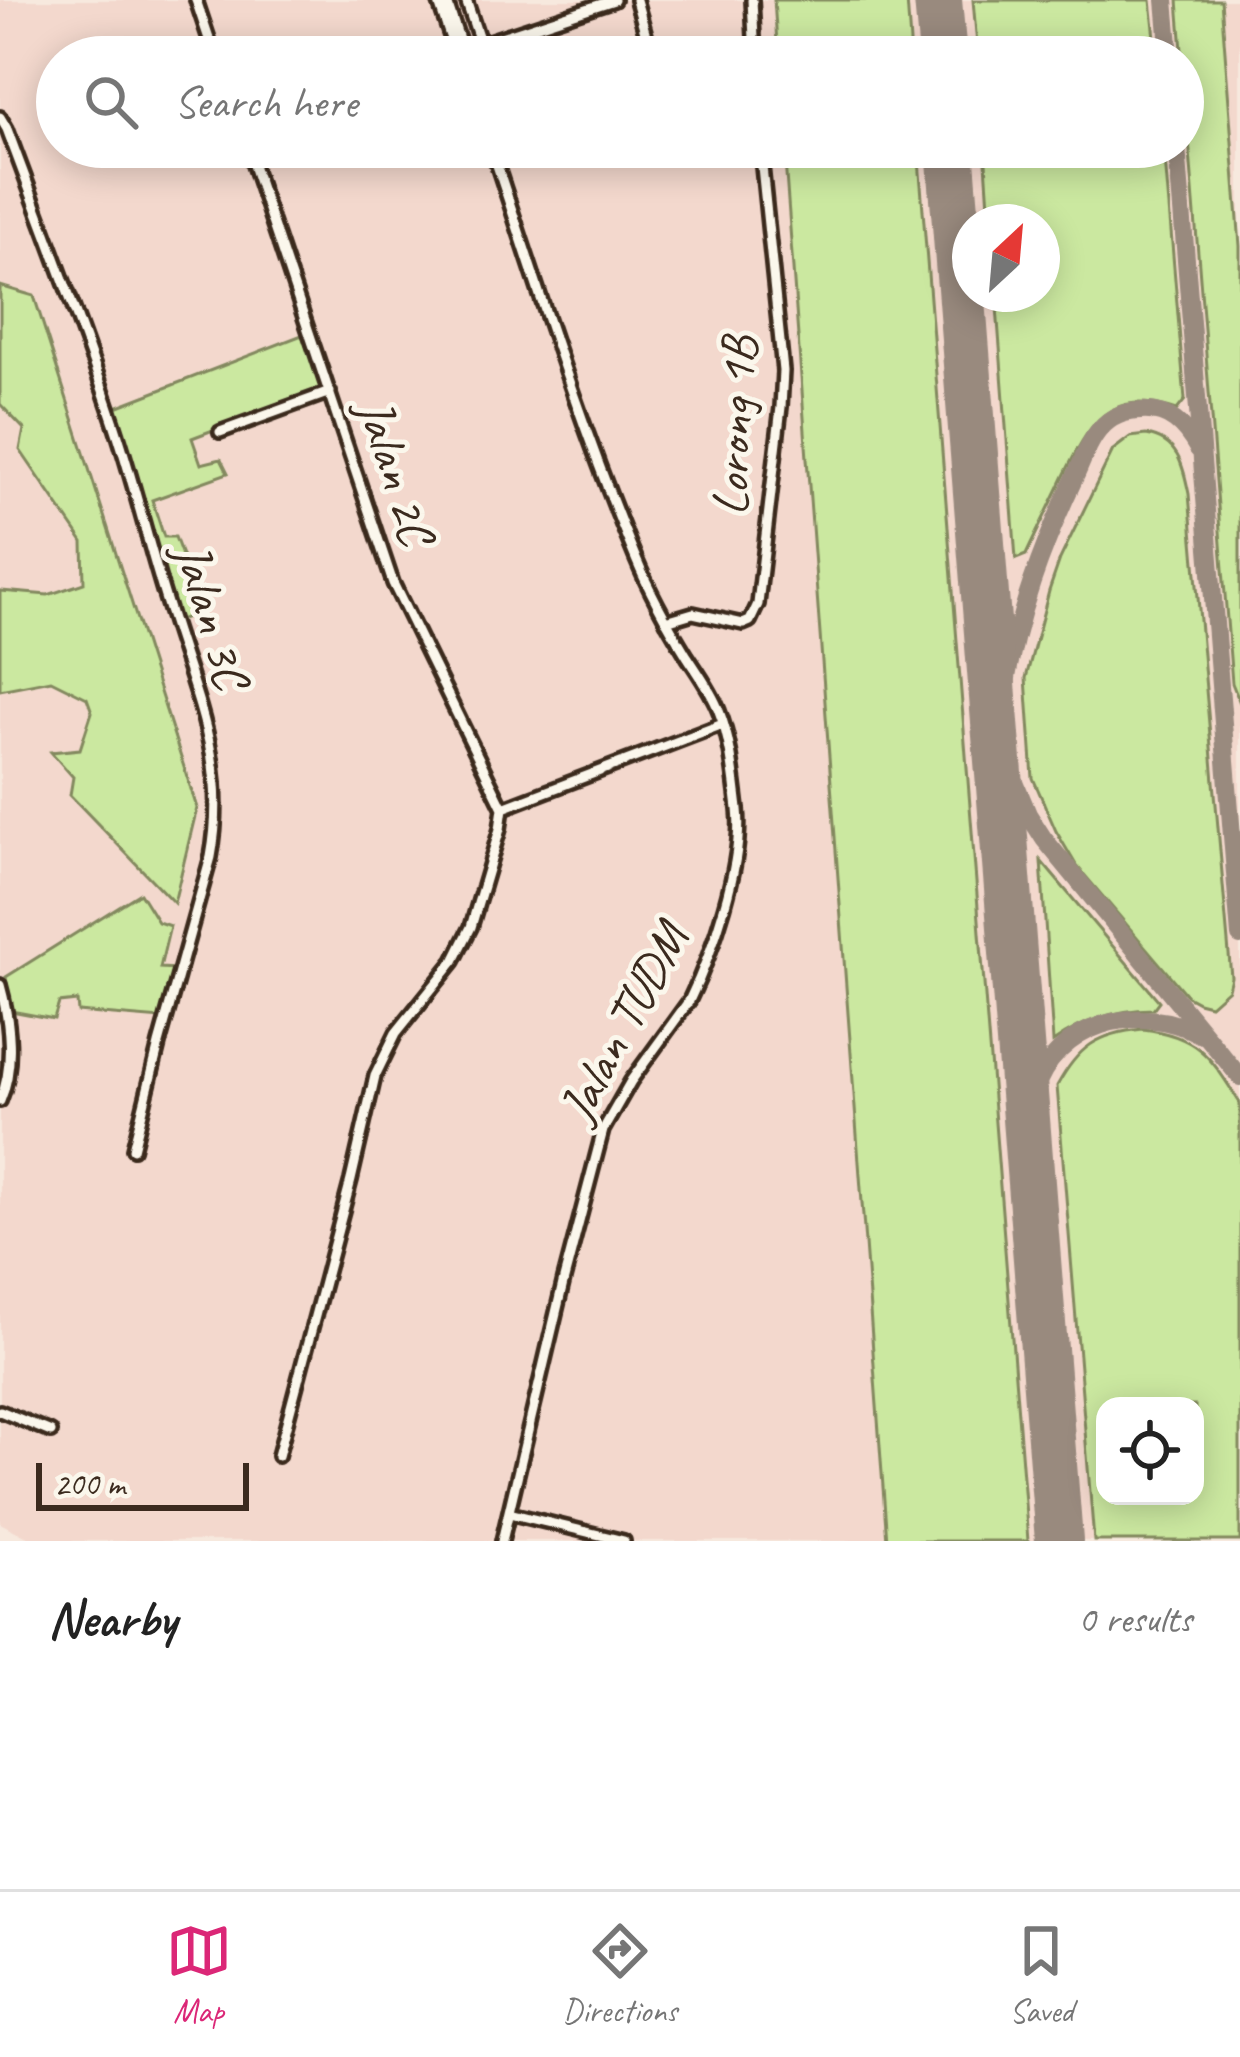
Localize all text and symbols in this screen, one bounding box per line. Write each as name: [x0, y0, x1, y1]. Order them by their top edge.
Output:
search box: [36, 36, 1204, 168]
icon: search: [78, 69, 144, 135]
text: Search here: [174, 74, 357, 131]
north arrow: [952, 204, 1060, 312]
street label: Lorong 1B: [697, 332, 771, 517]
street label: Jalan 2C: [342, 388, 451, 557]
street label: Jalan 3C: [159, 532, 266, 700]
street label: Jalan TUDM: [543, 909, 704, 1135]
map controls: [1096, 1397, 1204, 1505]
button: locate: [1096, 1397, 1204, 1505]
scale bar: [36, 1457, 249, 1510]
text: 200 m: [54, 1463, 125, 1505]
text: Nearby: [48, 1587, 176, 1651]
text: 0 results: [1078, 1595, 1192, 1644]
tab: Map: [166, 1918, 232, 2032]
tab: Directions: [563, 1918, 677, 2032]
tab: Saved: [1008, 1918, 1074, 2032]

